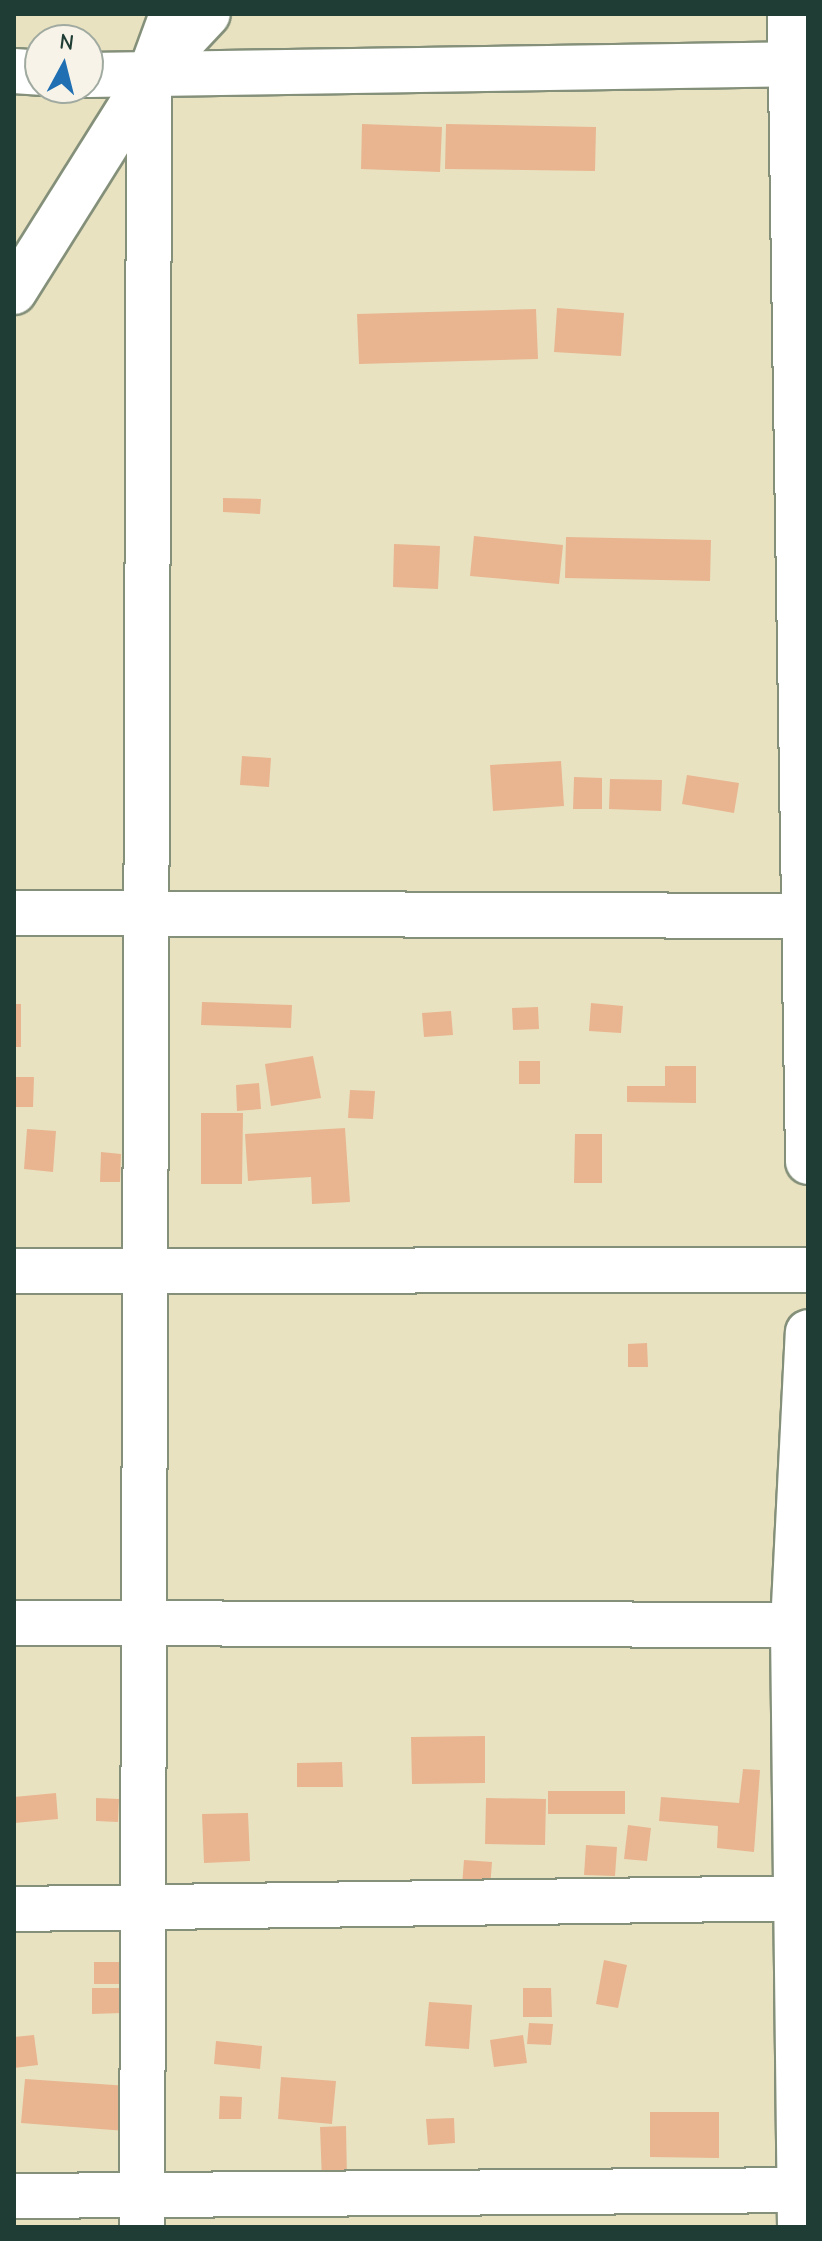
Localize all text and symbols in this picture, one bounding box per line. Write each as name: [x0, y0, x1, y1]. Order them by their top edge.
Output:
north arrow: [24, 24, 104, 104]
text: N: [58, 28, 75, 56]

